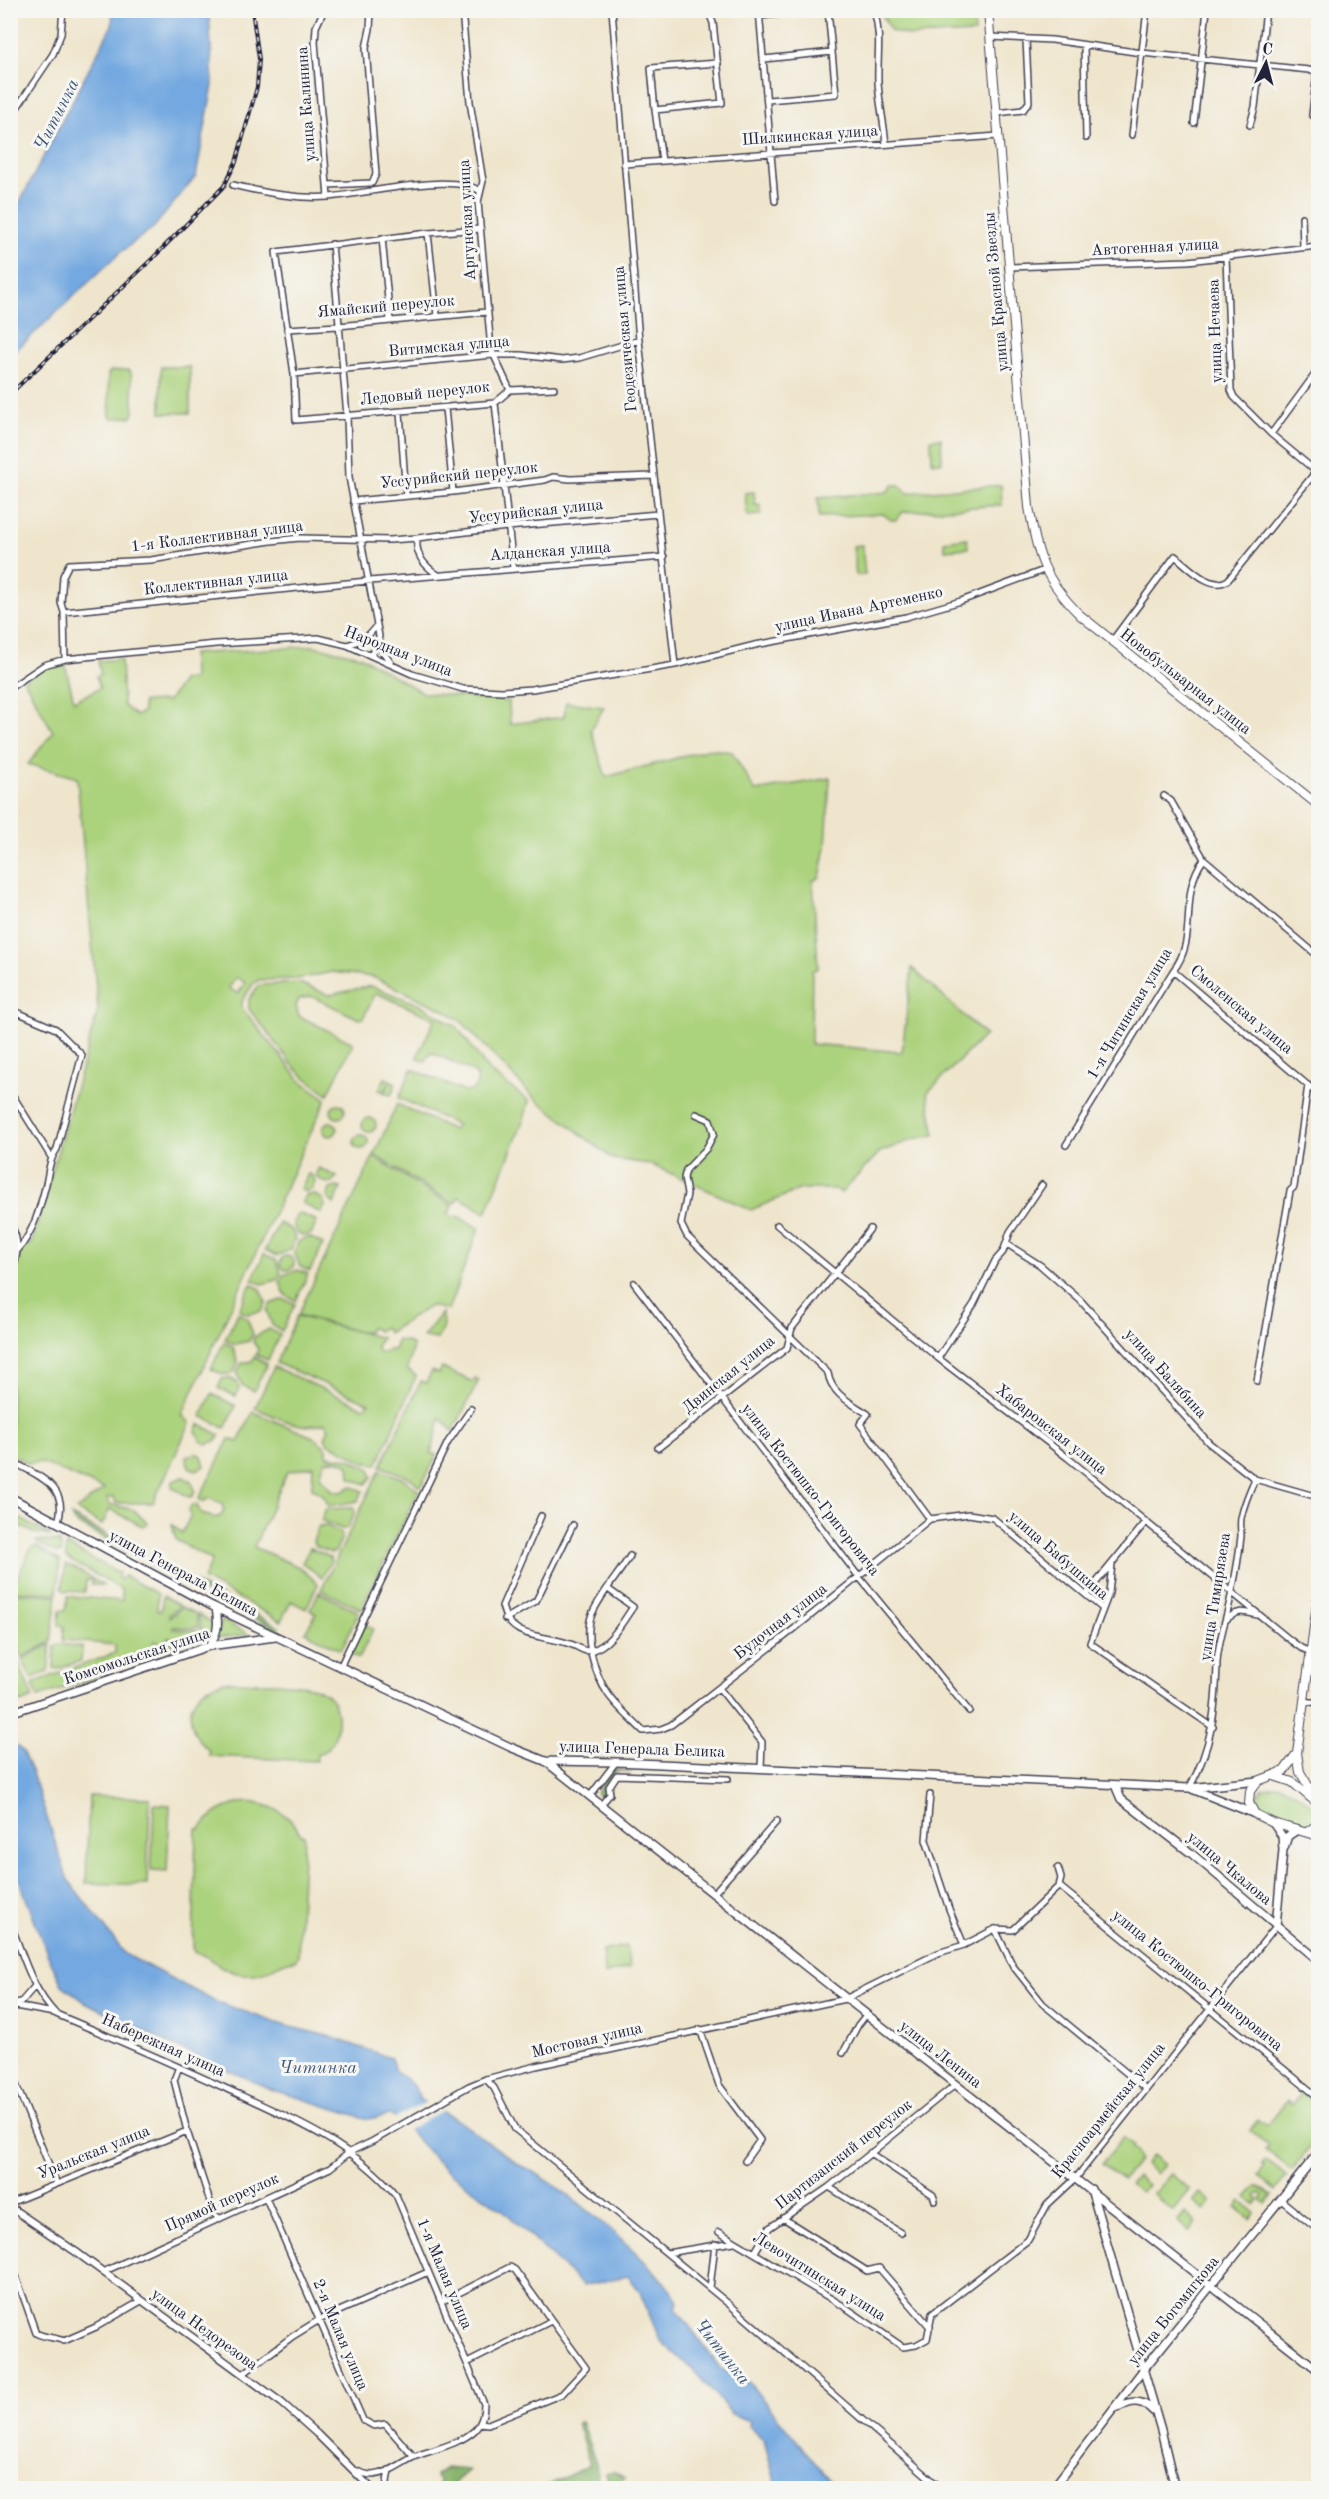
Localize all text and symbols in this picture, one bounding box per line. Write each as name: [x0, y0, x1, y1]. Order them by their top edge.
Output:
north arrow: [1236, 33, 1296, 93]
text: С: [1261, 42, 1273, 59]
street label: улица Калинина: [295, 46, 319, 162]
water label: Читинка: [31, 76, 83, 154]
street label: Шилкинская улица: [741, 123, 879, 149]
street label: Аргунская улица: [457, 159, 479, 281]
street label: улица Красной Звезды: [982, 211, 1012, 373]
street label: Автогенная улица: [1091, 237, 1219, 259]
street label: Геодезическая улица: [612, 265, 640, 413]
street label: улица Нечаева: [1206, 279, 1226, 383]
street label: Ямайский переулок: [317, 293, 455, 321]
street label: Витимская улица: [388, 334, 510, 360]
street label: Ледовый переулок: [359, 379, 491, 409]
street label: Уссурийский переулок: [379, 460, 539, 492]
street label: Уссурийская улица: [468, 497, 604, 527]
street label: 1-я Коллективная улица: [130, 518, 304, 556]
street label: Алданская улица: [489, 540, 611, 564]
street label: Коллективная улица: [143, 567, 289, 599]
street label: улица Ивана Артеменко: [774, 584, 944, 636]
street label: Народная улица: [342, 624, 454, 680]
street label: Новобульварная улица: [1116, 626, 1254, 738]
street label: 1-я Читинская улица: [1085, 946, 1176, 1082]
street label: Смоленская улица: [1187, 963, 1296, 1058]
street label: улица Балябина: [1121, 1326, 1209, 1422]
street label: Двинская улица: [680, 1333, 778, 1417]
street label: Хабаровская улица: [992, 1382, 1110, 1478]
street label: улица Костюшко-Григоровича: [738, 1401, 882, 1579]
street label: улица Бабушкина: [1005, 1508, 1111, 1604]
street label: улица Генерала Белика: [106, 1528, 260, 1620]
street label: улица Тимирязева: [1198, 1532, 1234, 1662]
street label: Будочная улица: [731, 1581, 831, 1663]
street label: Комсомольская улица: [62, 1626, 212, 1688]
street label: улица Генерала Белика: [559, 1739, 725, 1761]
street label: улица Чкалова: [1184, 1829, 1274, 1909]
street label: улица Костюшко-Григоровича: [1109, 1907, 1285, 2055]
street label: Набережная улица: [99, 2012, 227, 2080]
street label: улица Ленина: [896, 2018, 984, 2092]
street label: Мостовая улица: [530, 2020, 644, 2062]
street label: Красноармейская улица: [1049, 2040, 1169, 2182]
water label: Читинка: [279, 2059, 357, 2077]
street label: Партизанский переулок: [773, 2097, 915, 2213]
street label: Уральская улица: [36, 2123, 152, 2183]
street label: Прямой переулок: [163, 2171, 281, 2235]
street label: 1-я Малая улица: [413, 2216, 475, 2332]
street label: Левочитинская улица: [750, 2230, 888, 2325]
street label: улица Богомягкова: [1125, 2254, 1223, 2368]
street label: 2-я Малая улица: [309, 2277, 371, 2393]
street label: улица Недорезова: [148, 2286, 260, 2374]
water label: Читинка: [691, 2316, 753, 2388]

